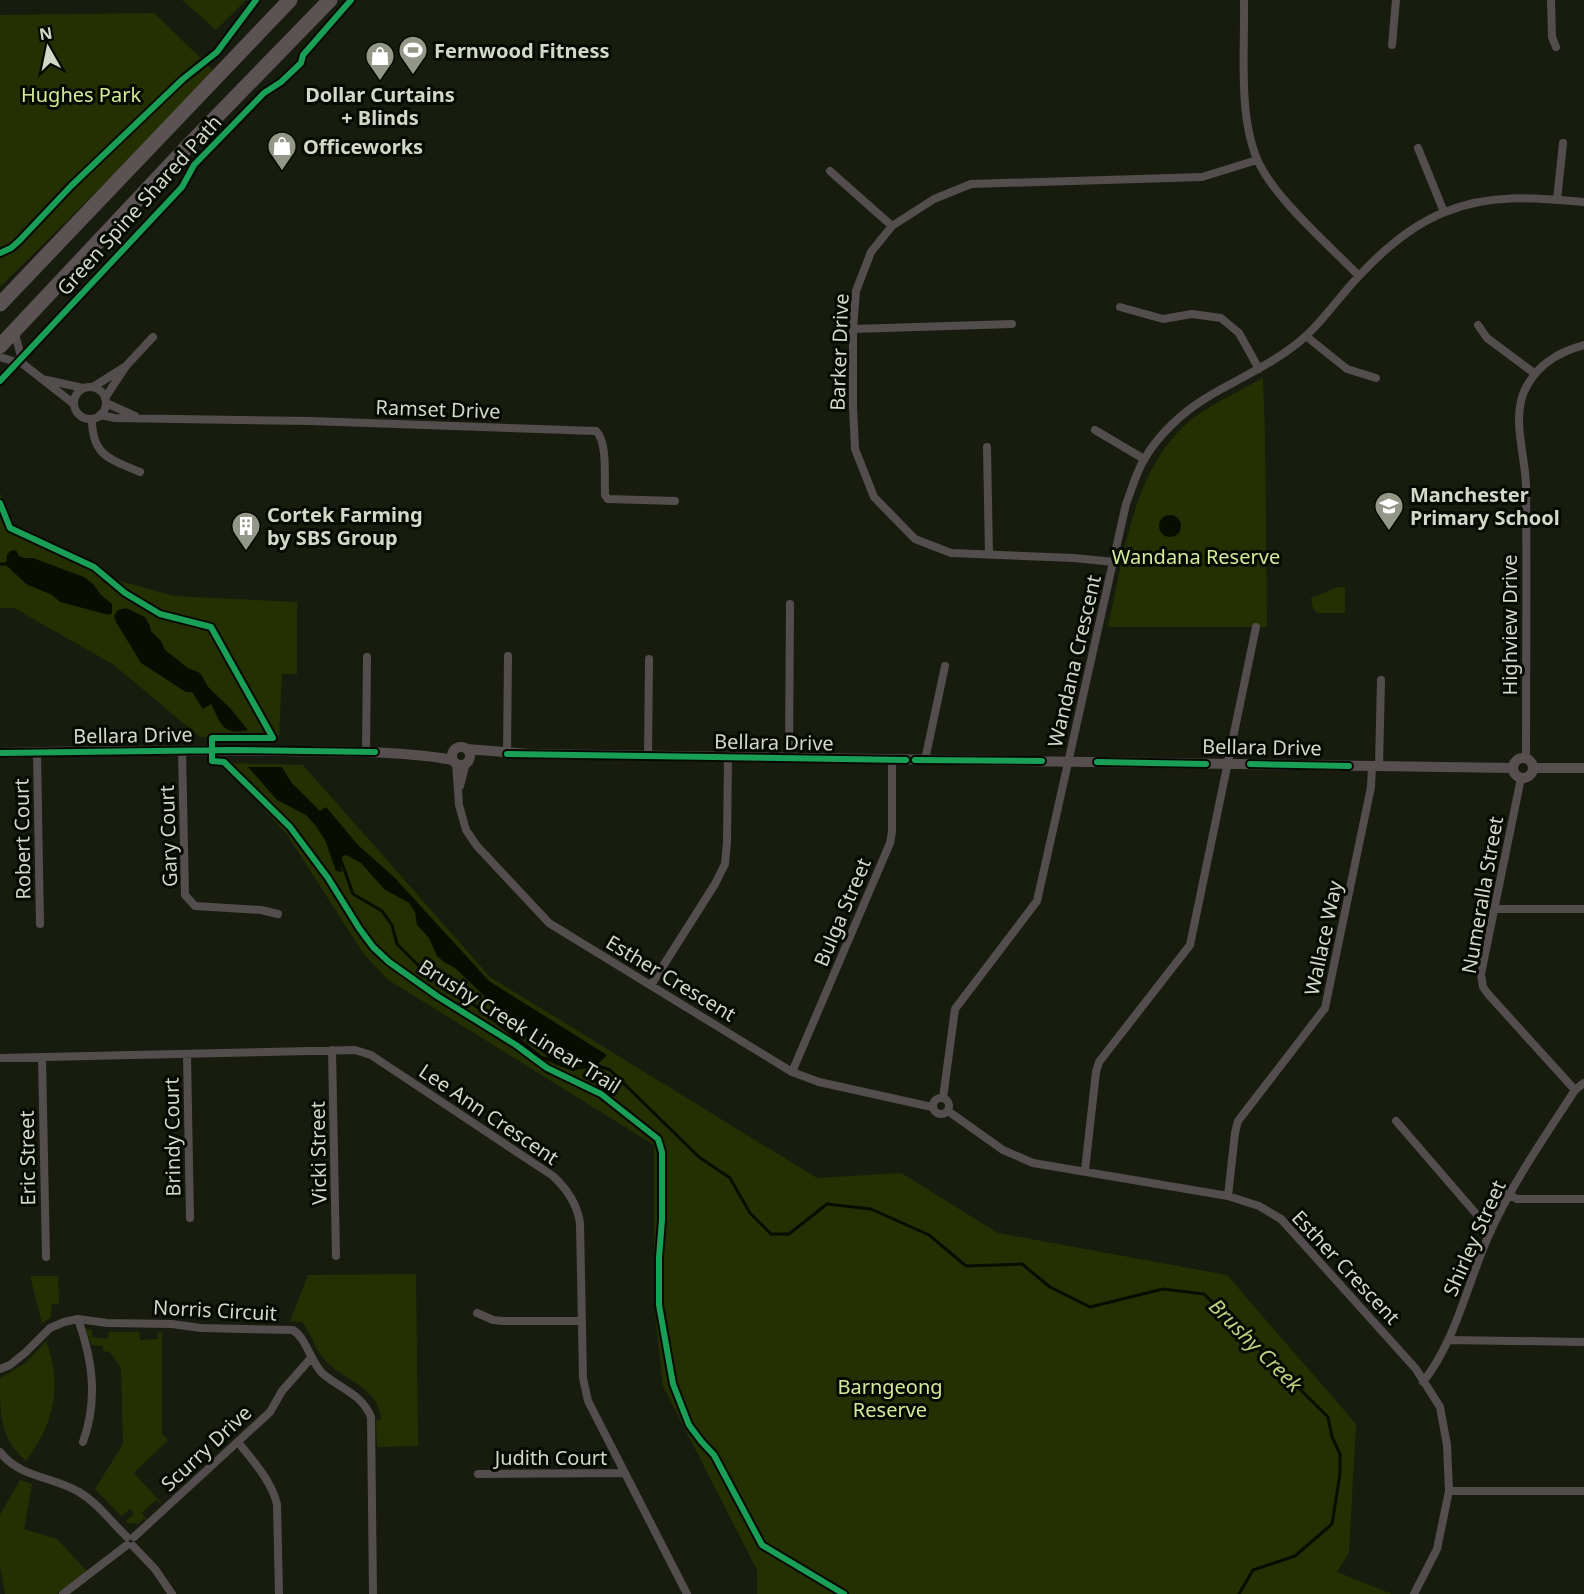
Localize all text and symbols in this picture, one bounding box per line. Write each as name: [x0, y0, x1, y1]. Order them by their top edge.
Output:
north arrow: [18, 18, 78, 78]
text: N: [38, 21, 54, 45]
sports icon: Fernwood Fitness: [397, 34, 429, 76]
place label: Fernwood Fitness: [434, 37, 609, 64]
shop icon: Dollar Curtains + Blinds: [364, 40, 396, 82]
park label: Hughes Park: [21, 81, 141, 108]
place label: Dollar Curtains + Blinds: [305, 81, 455, 131]
street label: Green Spine Shared Path: [51, 109, 227, 301]
shop icon: Officeworks: [266, 130, 298, 172]
place label: Officeworks: [303, 133, 423, 160]
street label: Barker Drive: [823, 293, 855, 411]
street label: Ramset Drive: [375, 393, 501, 425]
place label: Manchester Primary School: [1410, 481, 1560, 531]
school or university icon: Manchester Primary School: [1373, 490, 1405, 532]
place label: Cortek Farming by SBS Group: [267, 501, 423, 551]
building icon: Cortek Farming by SBS Group: [230, 510, 262, 552]
park label: Wandana Reserve: [1112, 543, 1280, 570]
street label: Highview Drive: [1496, 554, 1523, 696]
street label: Wandana Crescent: [1041, 572, 1107, 750]
street label: Bellara Drive: [73, 720, 193, 750]
street label: Bellara Drive: [714, 727, 834, 757]
street label: Bellara Drive: [1202, 732, 1322, 762]
street label: Robert Court: [7, 778, 37, 900]
street label: Gary Court: [153, 785, 183, 887]
street label: Numeralla Street: [1455, 814, 1509, 976]
street label: Bulga Street: [807, 854, 877, 970]
street label: Wallace Way: [1298, 877, 1348, 998]
street label: Esther Crescent: [601, 929, 741, 1027]
street label: Brushy Creek Linear Trail: [414, 953, 626, 1099]
street label: Lee Ann Crescent: [414, 1057, 564, 1171]
street label: Brindy Court: [157, 1077, 187, 1197]
street label: Vicki Street: [304, 1101, 332, 1205]
street label: Eric Street: [13, 1110, 41, 1206]
street label: Shirley Street: [1436, 1176, 1512, 1300]
street label: Esther Crescent: [1286, 1204, 1406, 1330]
water label: Brushy Creek: [1203, 1292, 1310, 1399]
street label: Norris Circuit: [152, 1293, 278, 1327]
park label: Barngeong Reserve: [837, 1373, 943, 1423]
street label: Scurry Drive: [155, 1399, 257, 1497]
street label: Judith Court: [493, 1444, 607, 1471]

